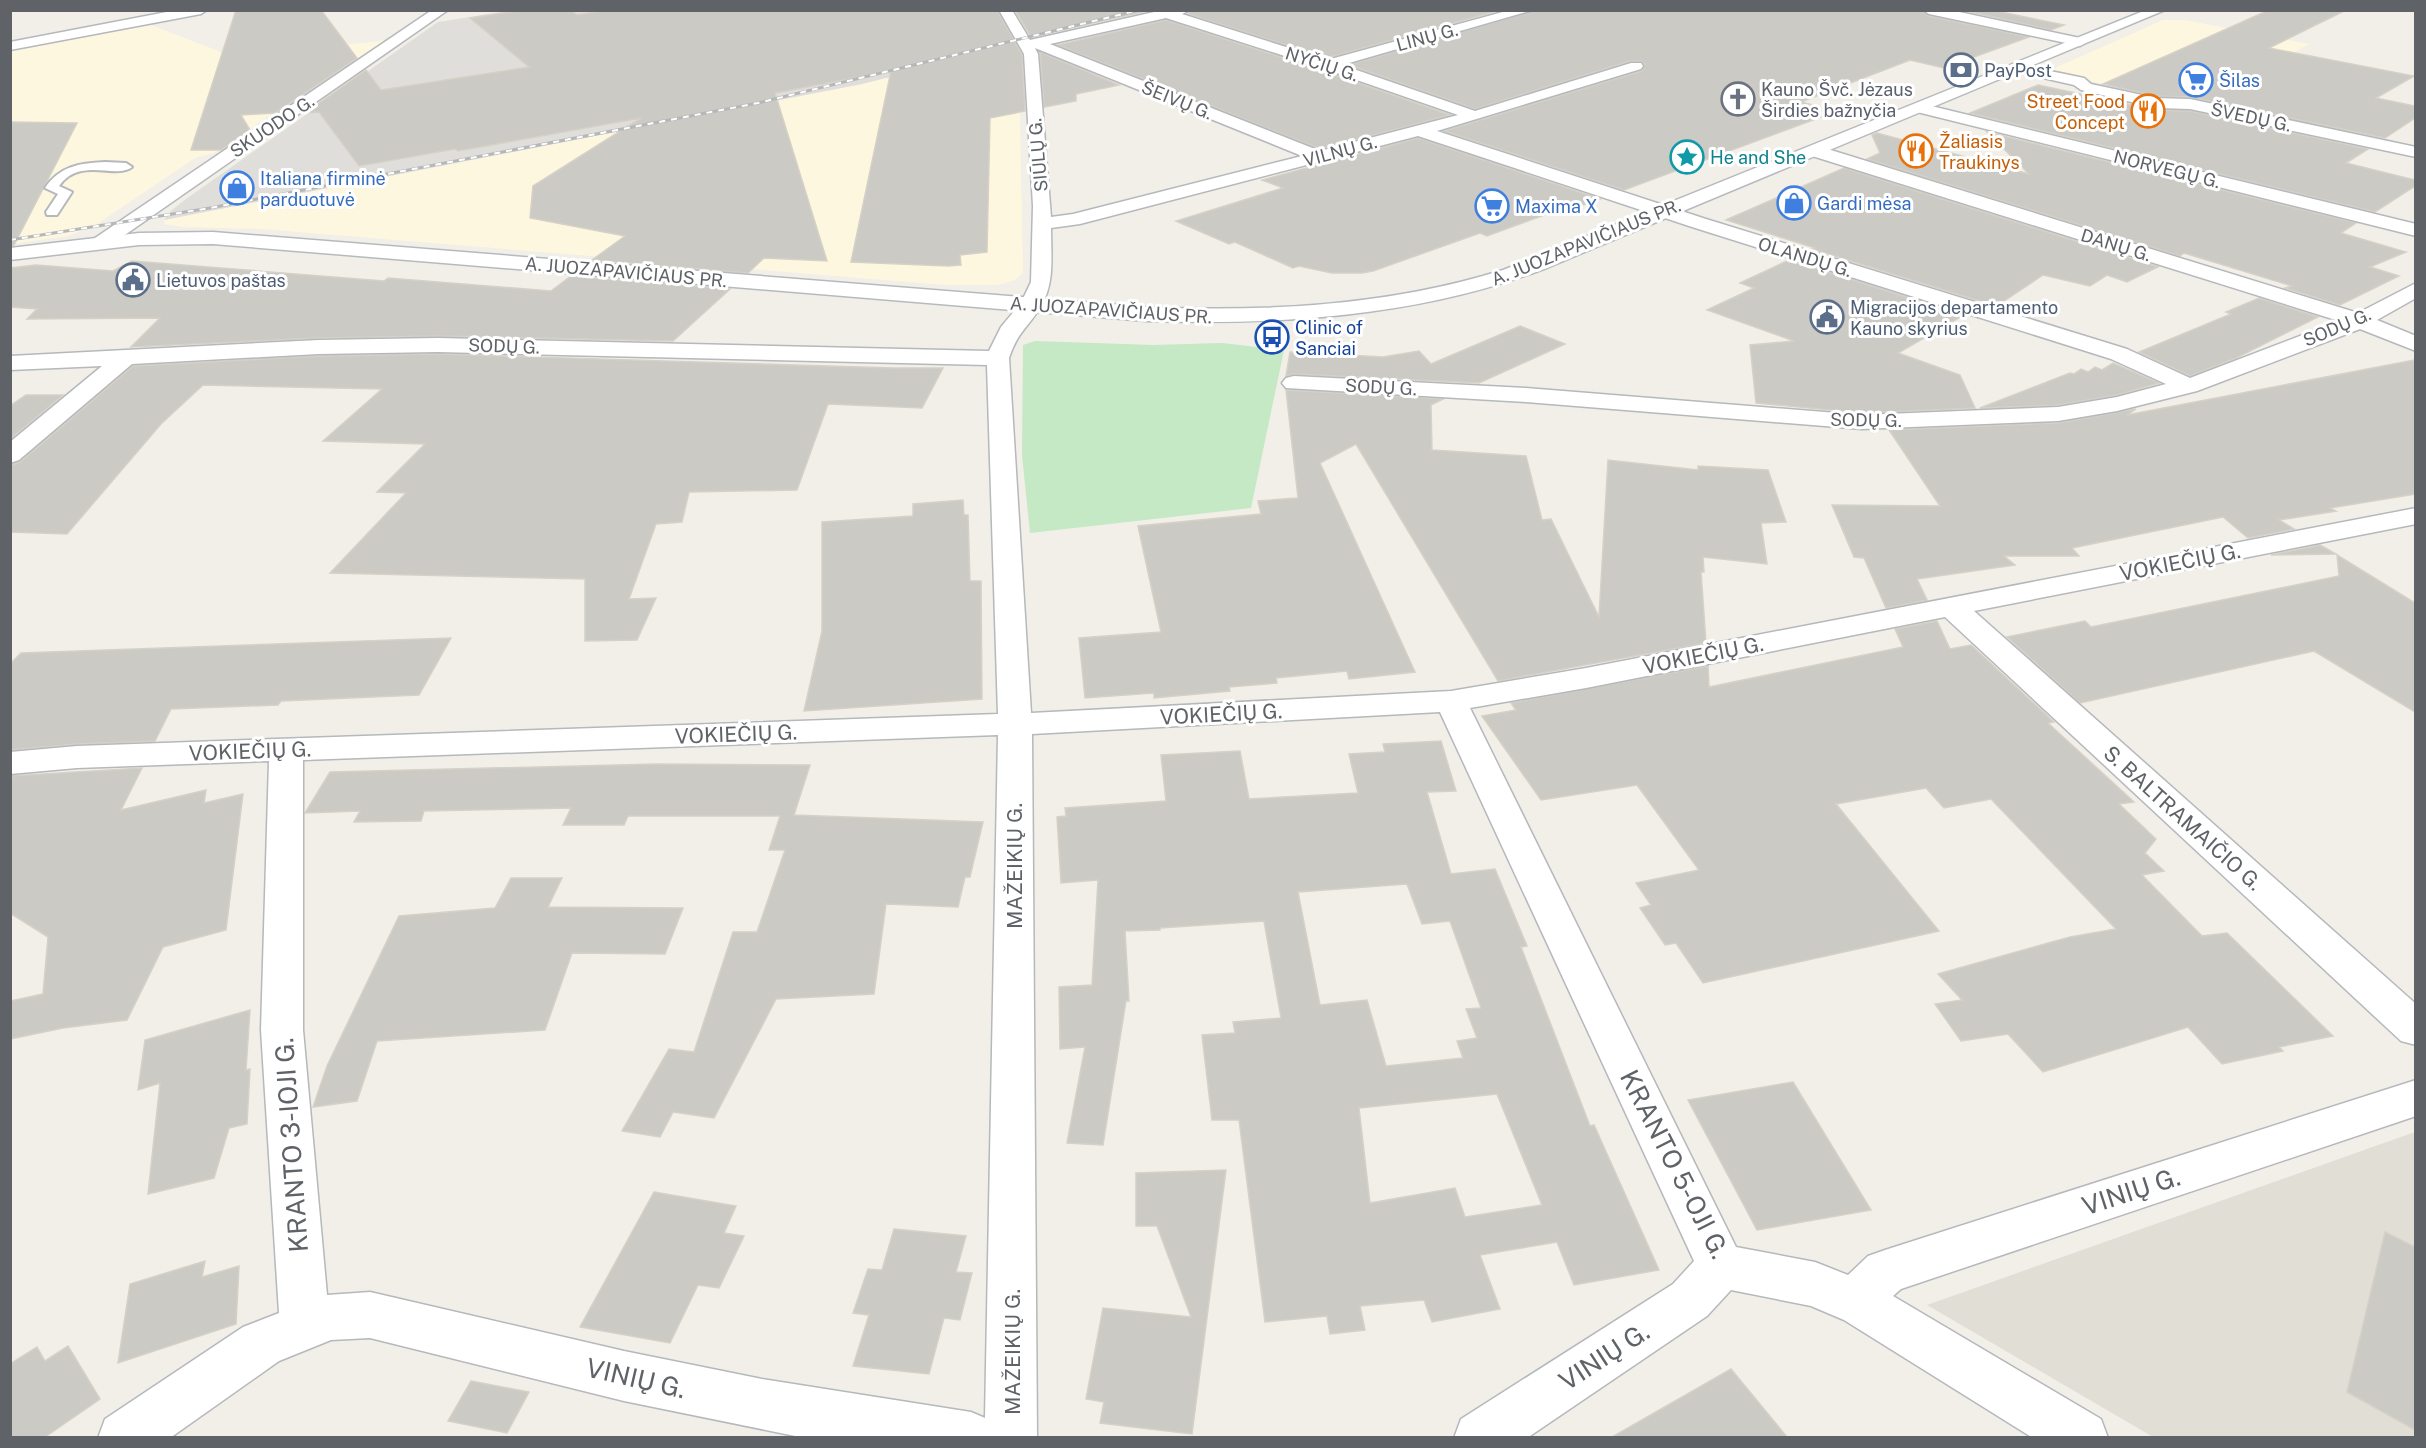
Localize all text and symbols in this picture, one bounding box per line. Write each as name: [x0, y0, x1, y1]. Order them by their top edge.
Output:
street label: LINŲ G.: [1394, 19, 1460, 55]
street label: NYČIŲ G.: [1283, 42, 1361, 86]
bank icon: PayPost: [1943, 52, 1979, 88]
place label: PayPost: [1984, 60, 2052, 81]
supermarket icon: Šilas: [2178, 62, 2214, 98]
place label: Šilas: [2219, 70, 2260, 91]
street label: ŠEIVŲ G.: [1138, 76, 1216, 124]
place label: Kauno Švč. Jėzaus Širdies bažnyčia: [1761, 79, 1913, 121]
church icon: Kauno Švč. Jėzaus Širdies bažnyčia: [1720, 81, 1756, 117]
street label: SKUODO G.: [226, 90, 318, 162]
place label: Street Food Concept: [2027, 91, 2125, 133]
restaurant icon: Street Food Concept: [2130, 93, 2166, 129]
street label: ŠVEDŲ G.: [2209, 98, 2293, 136]
street label: SIŪLŲ G.: [1023, 117, 1052, 193]
street label: VILNŲ G.: [1301, 131, 1379, 171]
place label: Žaliasis Traukinys: [1939, 131, 2020, 173]
restaurant icon: Žaliasis Traukinys: [1898, 133, 1934, 169]
place icon: He and She: [1669, 139, 1705, 175]
street label: NORVEGŲ G.: [2112, 146, 2222, 192]
place label: He and She: [1710, 147, 1806, 168]
place label: Italiana firminė parduotuvė: [260, 168, 386, 210]
shop icon: Italiana firminė parduotuvė: [219, 170, 255, 206]
shop icon: Gardi mėsa: [1776, 185, 1812, 221]
supermarket icon: Maxima X: [1474, 188, 1510, 224]
place label: Gardi mėsa: [1817, 193, 1912, 214]
street label: A. JUOZAPAVIČIAUS PR.: [1488, 194, 1684, 290]
place label: Maxima X: [1515, 196, 1598, 217]
street label: DANŲ G.: [2078, 224, 2154, 266]
street label: OLANDŲ G.: [1756, 233, 1854, 281]
street label: A. JUOZAPAVIČIAUS PR.: [524, 253, 728, 291]
public building icon: Lietuvos paštas: [115, 262, 151, 298]
place label: Lietuvos paštas: [156, 270, 286, 291]
street label: A. JUOZAPAVIČIAUS PR.: [1009, 292, 1213, 328]
place label: Migracijos departamento Kauno skyrius: [1850, 297, 2058, 339]
public building icon: Migracijos departamento Kauno skyrius: [1809, 299, 1845, 335]
street label: SODŲ G.: [2300, 303, 2374, 351]
place label: Clinic of Sanciai: [1295, 317, 1363, 359]
bus stop icon: Clinic of Sanciai: [1254, 319, 1290, 355]
street label: SODŲ G.: [468, 334, 540, 358]
street label: SODŲ G.: [1345, 375, 1417, 399]
street label: SODŲ G.: [1830, 409, 1902, 431]
street label: VOKIEČIŲ G.: [2117, 538, 2243, 586]
street label: VOKIEČIŲ G.: [1640, 631, 1766, 679]
street label: VOKIEČIŲ G.: [1159, 698, 1283, 730]
street label: VOKIEČIŲ G.: [674, 719, 798, 749]
street label: VOKIEČIŲ G.: [188, 736, 312, 766]
street label: S. BALTRAMAIČIO G.: [2099, 740, 2267, 896]
street label: MAŽEIKIŲ G.: [1002, 803, 1027, 929]
street label: KRANTO 3-IOJI G.: [268, 1037, 314, 1253]
street label: KRANTO 5-OJI G.: [1614, 1064, 1736, 1264]
street label: VINIŲ G.: [2078, 1161, 2184, 1221]
street label: MAŽEIKIŲ G.: [1000, 1289, 1025, 1415]
street label: VINIŲ G.: [1553, 1315, 1655, 1397]
street label: VINIŲ G.: [583, 1352, 689, 1404]

